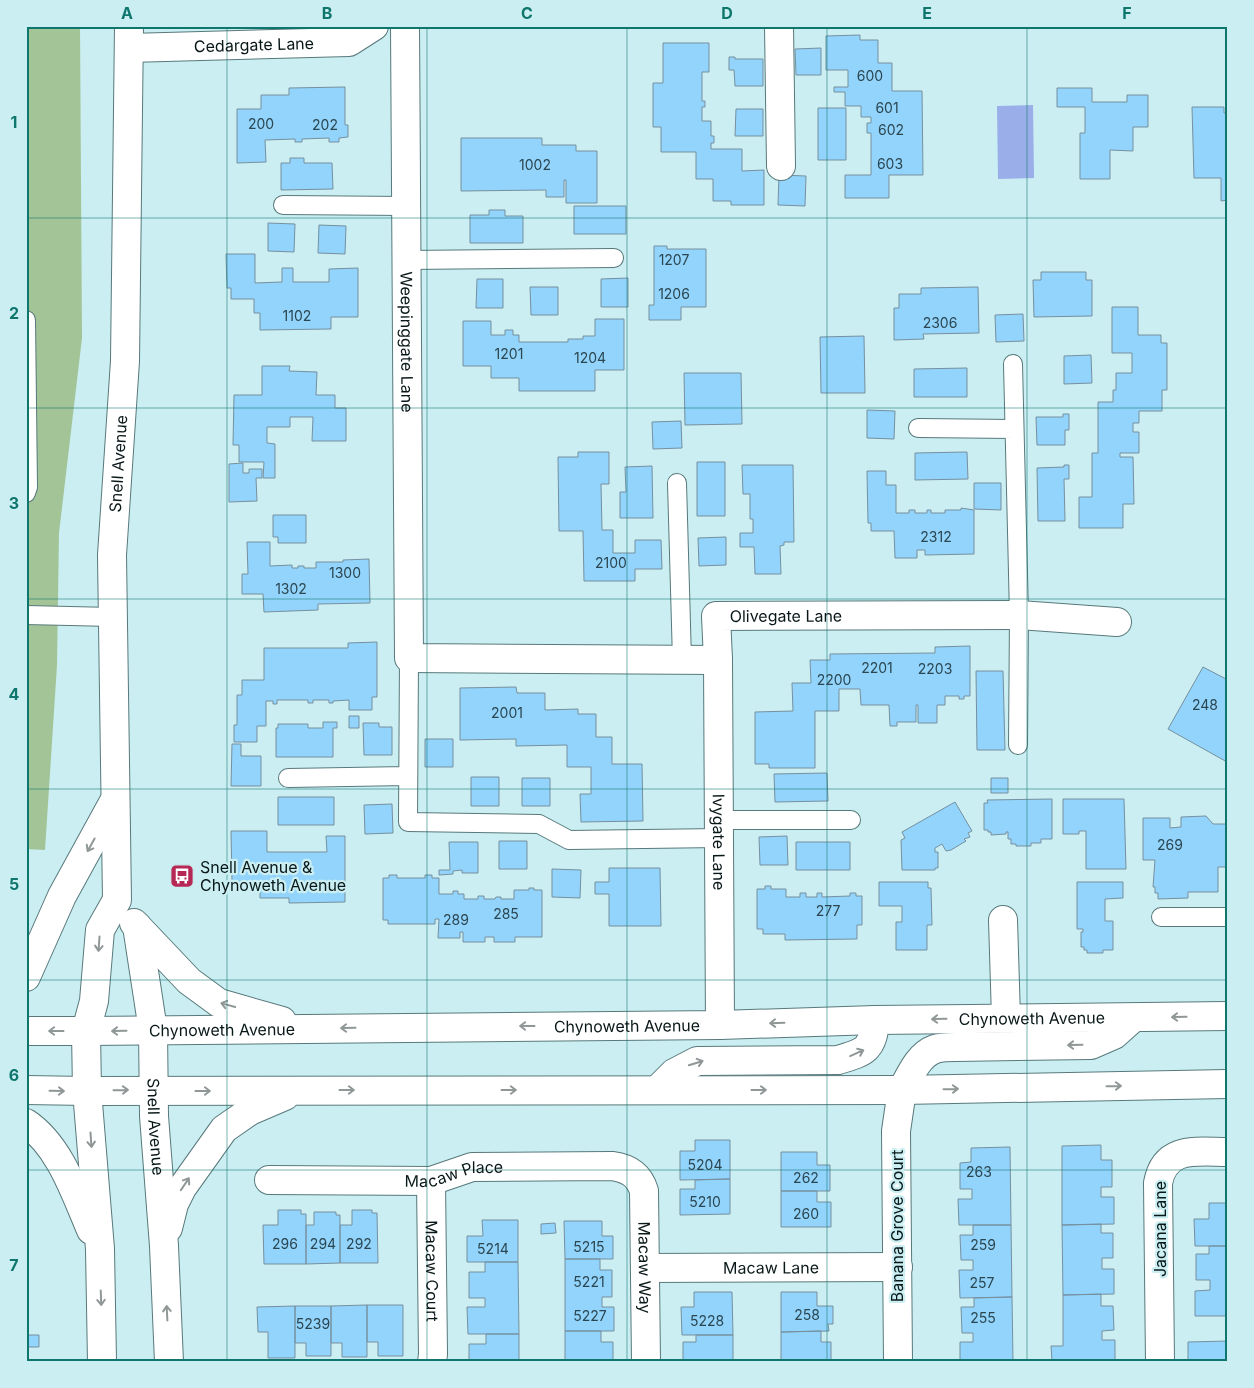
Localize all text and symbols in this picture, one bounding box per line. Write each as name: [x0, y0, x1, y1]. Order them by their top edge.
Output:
text: A: [121, 3, 133, 23]
text: B: [322, 3, 332, 23]
text: C: [521, 3, 533, 23]
text: D: [721, 3, 733, 23]
text: E: [922, 3, 932, 23]
text: F: [1122, 3, 1132, 23]
street label: Cedargate Lane: [194, 33, 314, 56]
house number: 600: [857, 67, 883, 84]
house number: 601: [875, 99, 899, 116]
text: 1: [11, 112, 17, 132]
house number: 200: [248, 115, 274, 132]
house number: 202: [312, 116, 338, 133]
house number: 602: [878, 121, 904, 138]
house number: 603: [877, 155, 903, 172]
house number: 1002: [519, 156, 551, 173]
house number: 1207: [659, 251, 689, 268]
street label: Weepinggate Lane: [397, 271, 417, 413]
house number: 1206: [658, 285, 690, 302]
text: 2: [9, 303, 19, 323]
house number: 1102: [283, 307, 311, 324]
house number: 2306: [923, 314, 957, 331]
house number: 1201: [495, 345, 523, 362]
house number: 1204: [574, 349, 606, 366]
street label: Snell Avenue: [105, 414, 131, 513]
text: 3: [9, 493, 19, 513]
house number: 2312: [920, 528, 952, 545]
house number: 2100: [595, 554, 627, 571]
house number: 1300: [329, 564, 361, 581]
house number: 1302: [275, 580, 307, 597]
street label: Olivegate Lane: [730, 606, 842, 626]
house number: 2201: [861, 659, 893, 676]
house number: 2203: [918, 660, 952, 677]
house number: 2200: [817, 671, 851, 688]
text: 4: [9, 684, 20, 704]
house number: 248: [1192, 696, 1218, 713]
house number: 2001: [491, 704, 523, 721]
street label: Ivygate Lane: [709, 794, 729, 890]
house number: 269: [1157, 836, 1183, 853]
one-way arrow: [85, 837, 95, 851]
place label: Snell Avenue & Chynoweth Avenue: [200, 857, 346, 895]
bus stop icon: Snell Avenue & Chynoweth Avenue: [169, 863, 195, 889]
text: 5: [9, 874, 19, 894]
house number: 277: [816, 902, 840, 919]
house number: 285: [493, 905, 519, 922]
house number: 289: [443, 911, 469, 928]
one-way arrow: [94, 936, 103, 952]
one-way arrow: [220, 1000, 236, 1009]
street label: Chynoweth Avenue: [959, 1007, 1105, 1029]
one-way arrow: [1171, 1013, 1187, 1022]
one-way arrow: [932, 1014, 948, 1024]
street label: Chynoweth Avenue: [554, 1015, 700, 1037]
one-way arrow: [769, 1018, 786, 1028]
street label: Chynoweth Avenue: [149, 1019, 295, 1040]
one-way arrow: [519, 1021, 536, 1031]
one-way arrow: [340, 1023, 356, 1033]
one-way arrow: [49, 1026, 65, 1036]
one-way arrow: [111, 1026, 128, 1036]
one-way arrow: [1067, 1040, 1084, 1050]
one-way arrow: [849, 1048, 864, 1058]
one-way arrow: [688, 1058, 704, 1068]
text: 6: [9, 1065, 19, 1085]
street label: Snell Avenue: [144, 1078, 169, 1176]
one-way arrow: [1105, 1081, 1121, 1091]
one-way arrow: [942, 1084, 959, 1094]
one-way arrow: [338, 1085, 354, 1095]
one-way arrow: [500, 1085, 517, 1095]
one-way arrow: [750, 1085, 766, 1095]
one-way arrow: [48, 1086, 64, 1096]
one-way arrow: [112, 1086, 128, 1095]
one-way arrow: [194, 1086, 211, 1096]
one-way arrow: [87, 1131, 96, 1147]
street label: Banana Grove Court: [887, 1150, 907, 1302]
house number: 5204: [688, 1156, 722, 1173]
street label: Macaw Place: [405, 1157, 503, 1191]
house number: 263: [966, 1163, 992, 1180]
house number: 262: [793, 1169, 819, 1186]
one-way arrow: [180, 1177, 190, 1191]
street label: Jacana Lane: [1150, 1181, 1170, 1277]
house number: 5210: [689, 1193, 721, 1210]
house number: 260: [793, 1205, 819, 1222]
street label: Macaw Court: [421, 1220, 443, 1322]
street label: Macaw Way: [634, 1221, 655, 1314]
house number: 296: [272, 1235, 298, 1252]
house number: 294: [310, 1235, 336, 1252]
house number: 292: [346, 1235, 372, 1252]
house number: 259: [970, 1236, 996, 1253]
house number: 5215: [573, 1238, 605, 1255]
house number: 5214: [477, 1240, 509, 1257]
text: 7: [9, 1255, 19, 1275]
street label: Macaw Lane: [723, 1257, 819, 1278]
house number: 5221: [573, 1273, 605, 1290]
house number: 257: [970, 1274, 995, 1291]
one-way arrow: [97, 1290, 106, 1306]
one-way arrow: [162, 1305, 172, 1322]
house number: 258: [794, 1306, 820, 1323]
house number: 5227: [573, 1307, 607, 1324]
house number: 255: [970, 1309, 996, 1326]
house number: 5228: [690, 1312, 724, 1329]
house number: 5239: [296, 1315, 330, 1332]

